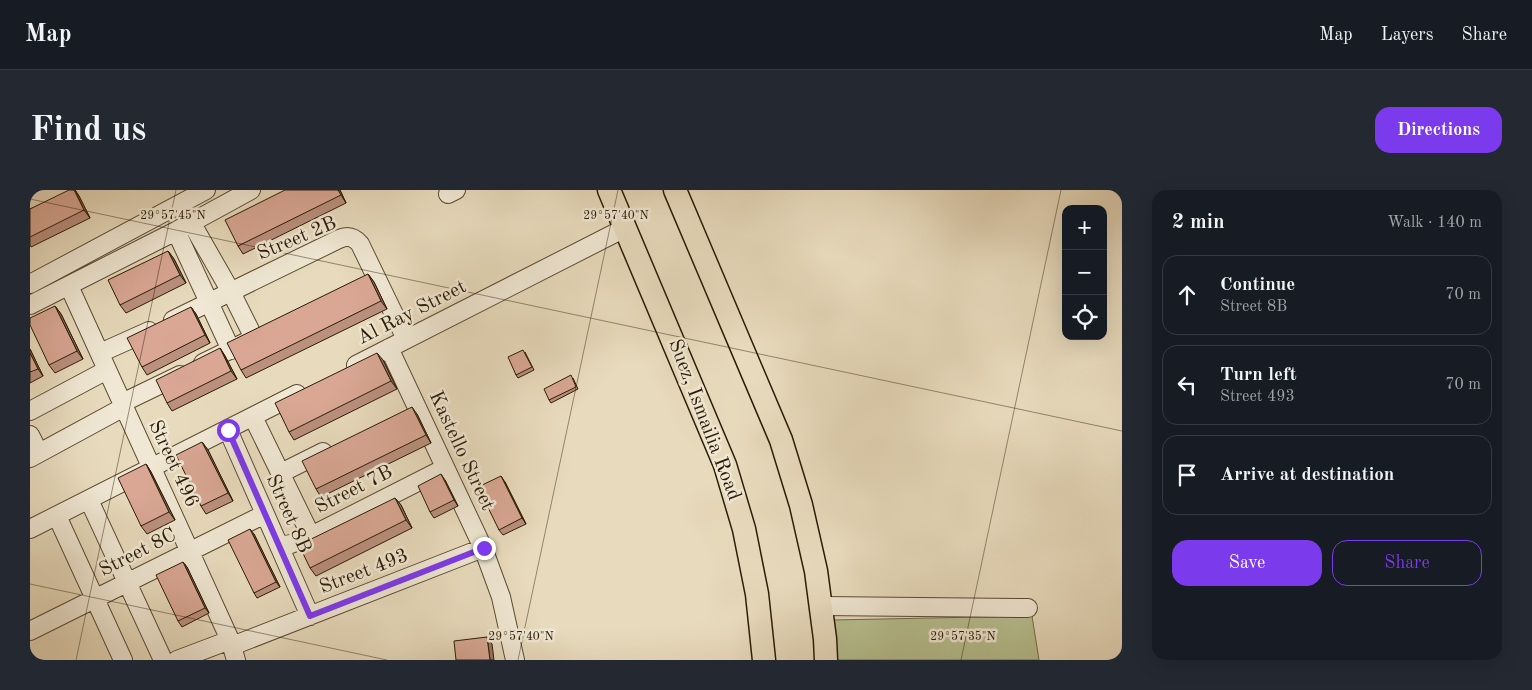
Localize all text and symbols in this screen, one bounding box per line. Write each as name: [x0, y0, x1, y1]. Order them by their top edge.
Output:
text: Map: [25, 23, 72, 47]
text: Map: [1319, 26, 1353, 44]
text: Layers: [1381, 26, 1433, 44]
text: Share: [1461, 26, 1507, 44]
button: Directions: [1375, 107, 1502, 153]
text: Find us: [30, 113, 146, 148]
map controls: [1062, 205, 1107, 340]
button: +: [1062, 205, 1107, 250]
text: 29°57'45"N: [140, 209, 206, 222]
text: 29°57'40"N: [583, 209, 649, 222]
text: 2 min: [1172, 212, 1225, 233]
street label: Street 2B: [254, 213, 340, 265]
text: Walk · 140 m: [1387, 215, 1482, 231]
button: −: [1062, 250, 1107, 295]
text: Continue: [1220, 276, 1295, 295]
street label: Al Ray Street: [354, 277, 470, 349]
icon: ahead: [1173, 281, 1201, 309]
text: 70 m: [1445, 287, 1481, 303]
button: locate: [1062, 295, 1107, 340]
text: Street 8B: [1220, 299, 1287, 315]
street label: Suez, Ismailia Road: [664, 337, 744, 503]
text: Turn left: [1220, 366, 1297, 385]
icon: left: [1173, 371, 1201, 399]
text: 70 m: [1445, 377, 1481, 393]
street label: Kastello Street: [425, 388, 497, 514]
text: Street 493: [1220, 389, 1295, 405]
street label: Street 496: [144, 417, 202, 511]
route start: [217, 419, 240, 442]
icon: arrive: [1173, 461, 1201, 489]
street label: Street 7B: [312, 462, 396, 518]
text: Arrive at destination: [1220, 466, 1394, 485]
street label: Street 8B: [262, 472, 314, 556]
street label: Street 8C: [96, 525, 180, 581]
route end: [473, 537, 496, 560]
button: Save: [1172, 540, 1322, 586]
button: Share: [1332, 540, 1482, 586]
street label: Street 493: [317, 546, 411, 598]
text: 29°57'40"N: [488, 630, 554, 643]
text: 29°57'35"N: [930, 630, 996, 643]

